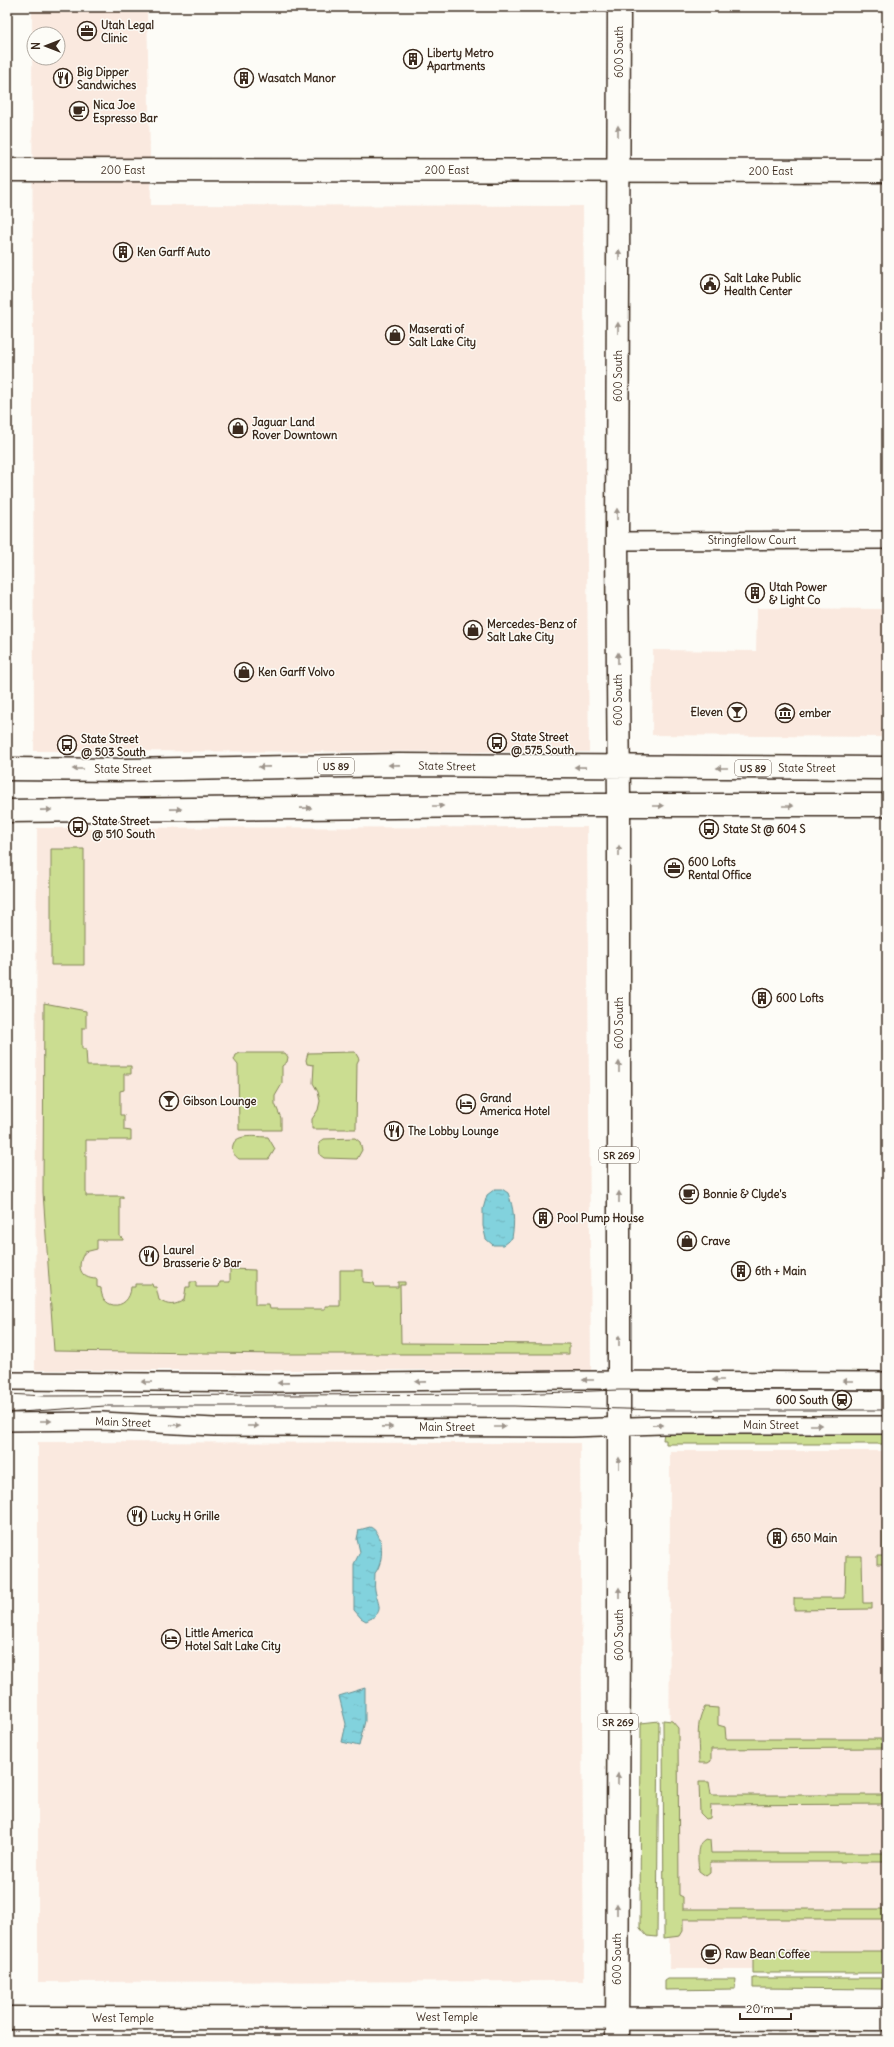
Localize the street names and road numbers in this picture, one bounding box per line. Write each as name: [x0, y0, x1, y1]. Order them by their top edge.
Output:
street label: 600 South: [612, 26, 626, 78]
street label: 200 East: [101, 163, 145, 177]
street label: 200 East: [425, 163, 469, 177]
street label: 200 East: [749, 164, 793, 178]
street label: 600 South: [611, 350, 625, 402]
street label: Stringfellow Court: [708, 533, 797, 547]
street label: 600 South: [611, 674, 625, 726]
road number: US 89: [318, 758, 354, 774]
street label: State Street: [418, 758, 476, 774]
road number: US 89: [735, 760, 771, 776]
street label: State Street: [778, 761, 836, 775]
street label: State Street: [94, 762, 152, 776]
street label: 600 South: [612, 997, 626, 1049]
road number: SR 269: [599, 1147, 639, 1163]
street label: Main Street: [95, 1414, 151, 1430]
street label: Main Street: [743, 1418, 799, 1432]
street label: Main Street: [419, 1420, 475, 1434]
street label: 600 South: [612, 1609, 626, 1661]
road number: SR 269: [598, 1714, 638, 1730]
street label: 600 South: [610, 1933, 624, 1985]
street label: West Temple: [416, 2010, 478, 2024]
street label: West Temple: [92, 2011, 154, 2025]

